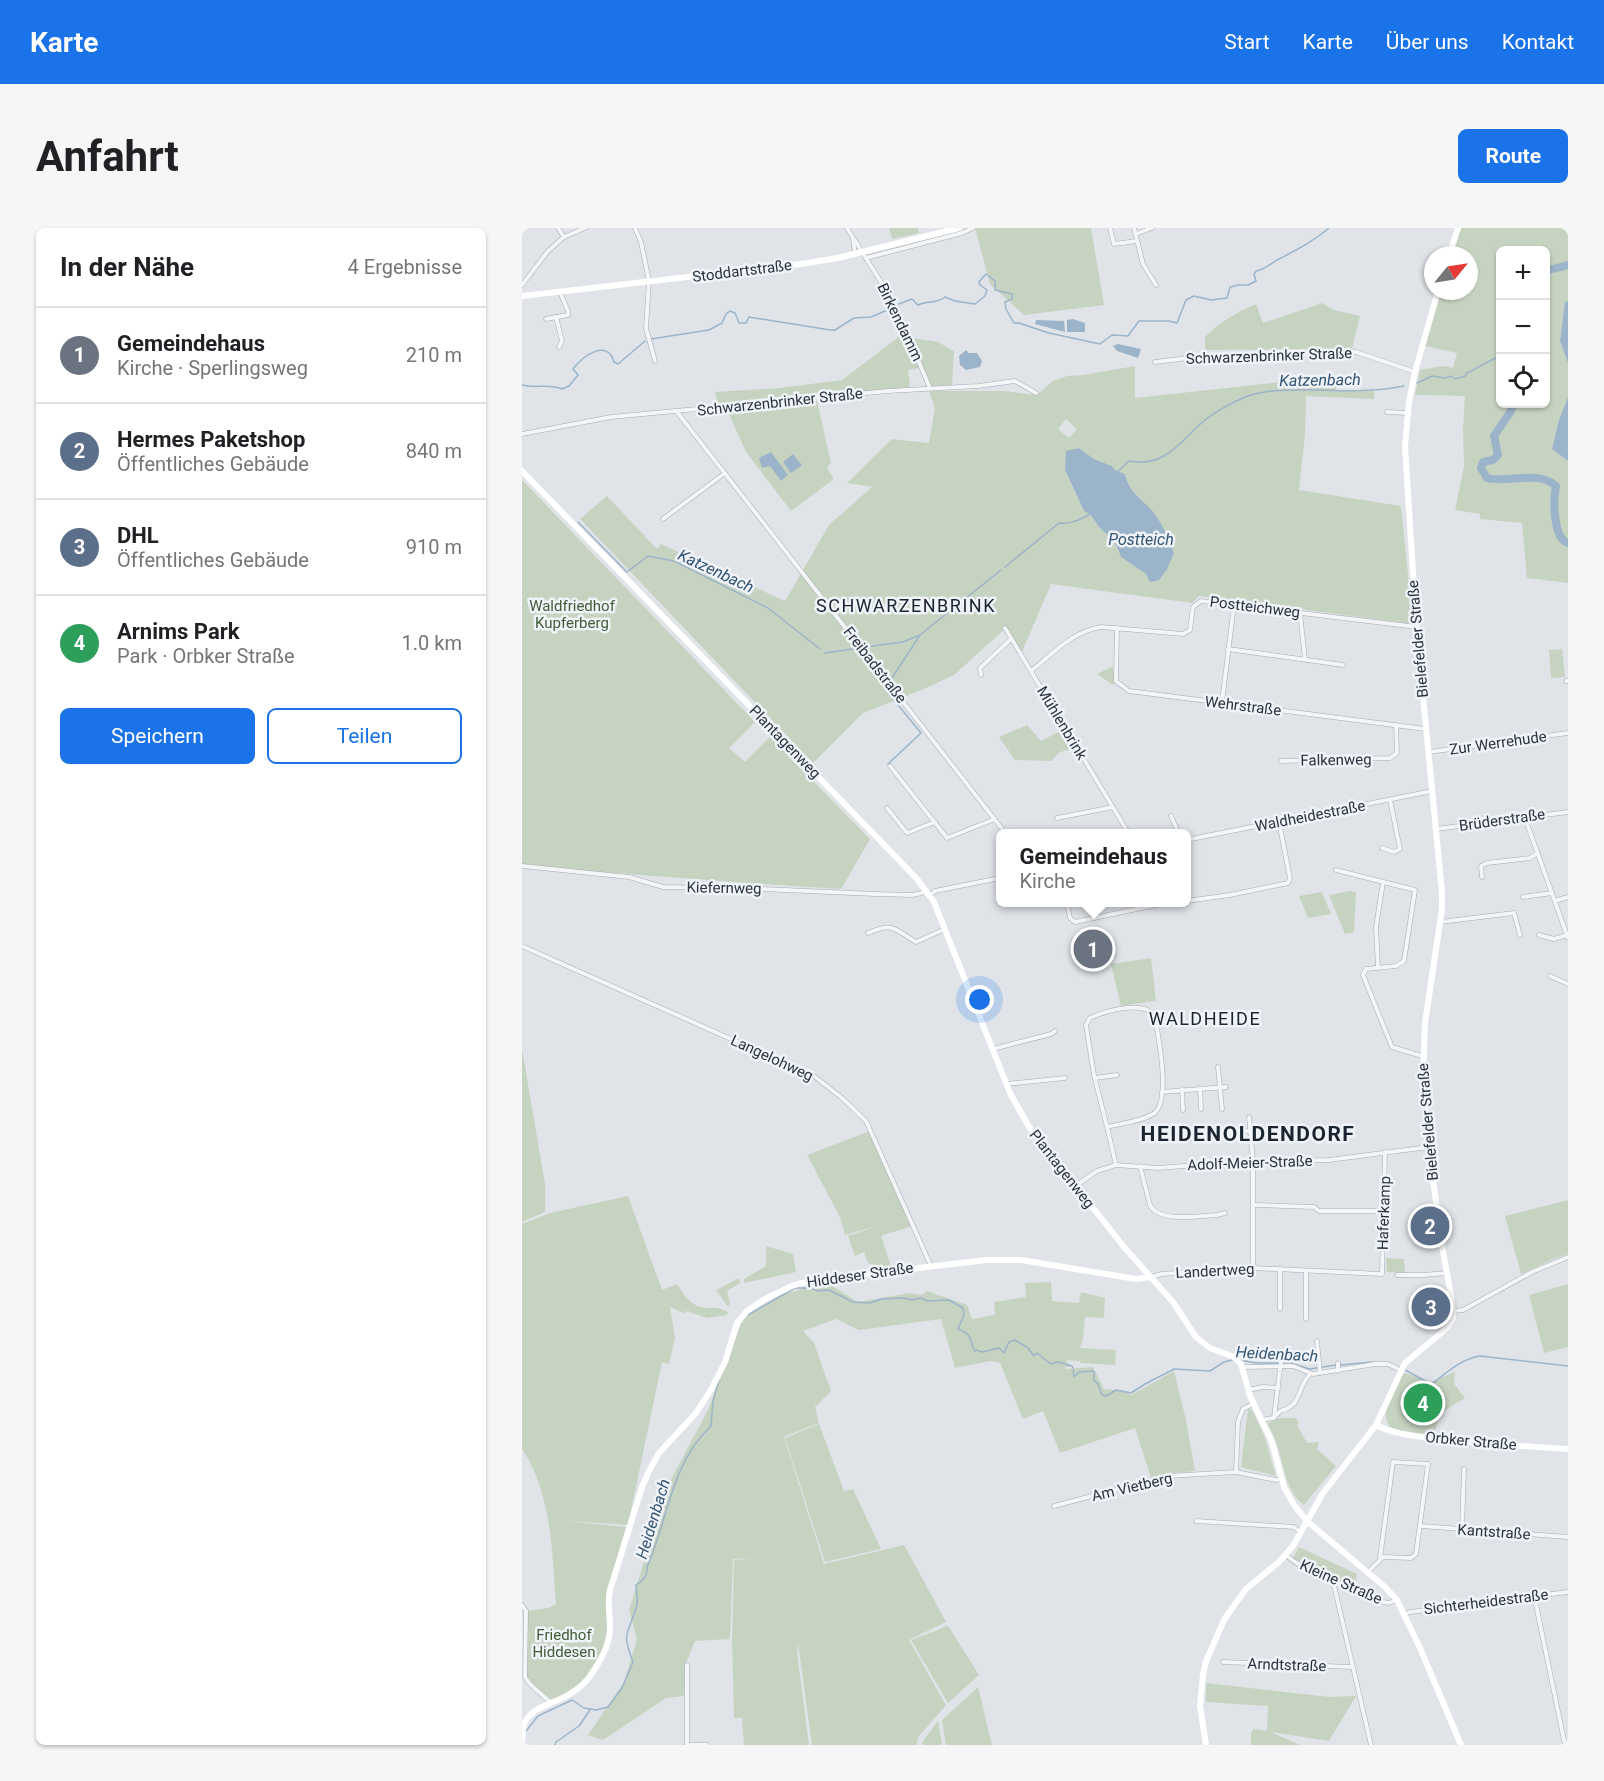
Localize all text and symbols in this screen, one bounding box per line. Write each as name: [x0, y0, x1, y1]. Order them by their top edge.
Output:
text: Karte: [30, 26, 98, 59]
text: Start: [1224, 30, 1270, 54]
text: Karte: [1303, 30, 1353, 54]
text: Über uns: [1386, 30, 1469, 54]
text: Kontakt: [1502, 30, 1574, 54]
button: Route: [1458, 129, 1568, 183]
text: Anfahrt: [36, 132, 179, 181]
north arrow: [1424, 246, 1478, 300]
map controls: [1496, 246, 1550, 408]
button: +: [1496, 246, 1550, 300]
text: In der Nähe: [60, 252, 194, 282]
text: 4 Ergebnisse: [348, 255, 462, 279]
street label: Stoddartstraße: [691, 256, 793, 286]
street label: Birkendamm: [873, 280, 927, 364]
button: −: [1496, 300, 1550, 354]
text: Gemeindehaus: [117, 331, 265, 356]
text: 1: [74, 343, 85, 367]
text: 210 m: [406, 343, 462, 367]
street label: Schwarzenbrinker Straße: [1186, 344, 1352, 368]
button: locate: [1496, 354, 1550, 408]
text: Kirche · Sperlingsweg: [117, 356, 308, 380]
water label: Katzenbach: [1279, 370, 1361, 390]
street label: Schwarzenbrinker Straße: [696, 384, 864, 420]
text: Hermes Paketshop: [117, 427, 305, 452]
text: 2: [74, 439, 85, 463]
text: 840 m: [406, 439, 462, 463]
text: Öffentliches Gebäude: [117, 452, 309, 476]
text: DHL: [117, 523, 159, 548]
water label: Postteich: [1108, 530, 1174, 549]
text: 3: [74, 535, 85, 559]
text: 910 m: [406, 535, 462, 559]
water label: Katzenbach: [675, 545, 757, 597]
text: Öffentliches Gebäude: [117, 548, 309, 572]
street label: Bielefelder Straße: [1404, 579, 1432, 699]
street label: Postteichweg: [1209, 593, 1301, 621]
district label: SCHWARZENBRINK: [816, 595, 996, 616]
park label: Waldfriedhof Kupferberg: [529, 597, 616, 632]
text: Arnims Park: [117, 619, 239, 644]
street label: Freibadstraße: [840, 623, 910, 707]
text: 4: [74, 631, 85, 655]
text: 1.0 km: [402, 631, 462, 655]
text: Park · Orbker Straße: [117, 644, 295, 668]
street label: Mühlenbrink: [1033, 683, 1091, 763]
street label: Wehrstraße: [1204, 692, 1282, 720]
street label: Plantagenweg: [746, 702, 824, 782]
button: Speichern: [60, 708, 255, 764]
button: Teilen: [267, 708, 462, 764]
street label: Zur Werrehude: [1448, 727, 1548, 759]
street label: Falkenweg: [1300, 750, 1372, 770]
street label: Waldheidestraße: [1253, 796, 1367, 836]
street label: Brüderstraße: [1458, 805, 1546, 835]
popup: [996, 829, 1191, 907]
text: Gemeindehaus: [1020, 844, 1167, 869]
text: Kirche: [1020, 869, 1076, 893]
street label: Kiefernweg: [686, 878, 762, 898]
pin: 1: [1074, 926, 1112, 972]
your location: [965, 985, 994, 1014]
district label: WALDHEIDE: [1149, 1008, 1261, 1029]
street label: Langelohweg: [728, 1031, 816, 1085]
street label: Bielefelder Straße: [1414, 1062, 1442, 1182]
district label: HEIDENOLDENDORF: [1141, 1122, 1355, 1146]
street label: Plantagenweg: [1026, 1126, 1098, 1212]
street label: Adolf-Meier-Straße: [1187, 1152, 1313, 1174]
street label: Haferkamp: [1374, 1176, 1394, 1250]
pin: 2: [1410, 1204, 1450, 1248]
street label: Hiddeser Straße: [806, 1259, 914, 1291]
street label: Landertweg: [1175, 1260, 1255, 1282]
pin: 3: [1412, 1284, 1450, 1330]
water label: Heidenbach: [1235, 1342, 1319, 1366]
pin: 4: [1404, 1380, 1442, 1426]
street label: Orbker Straße: [1425, 1428, 1517, 1454]
street label: Am Vietberg: [1090, 1469, 1174, 1505]
water label: Heidenbach: [632, 1477, 674, 1561]
street label: Kantstraße: [1457, 1520, 1531, 1544]
street label: Kleine Straße: [1297, 1556, 1385, 1608]
street label: Sichterheidestraße: [1423, 1585, 1549, 1619]
park label: Friedhof Hiddesen: [532, 1626, 596, 1661]
street label: Arndtstraße: [1247, 1655, 1327, 1675]

